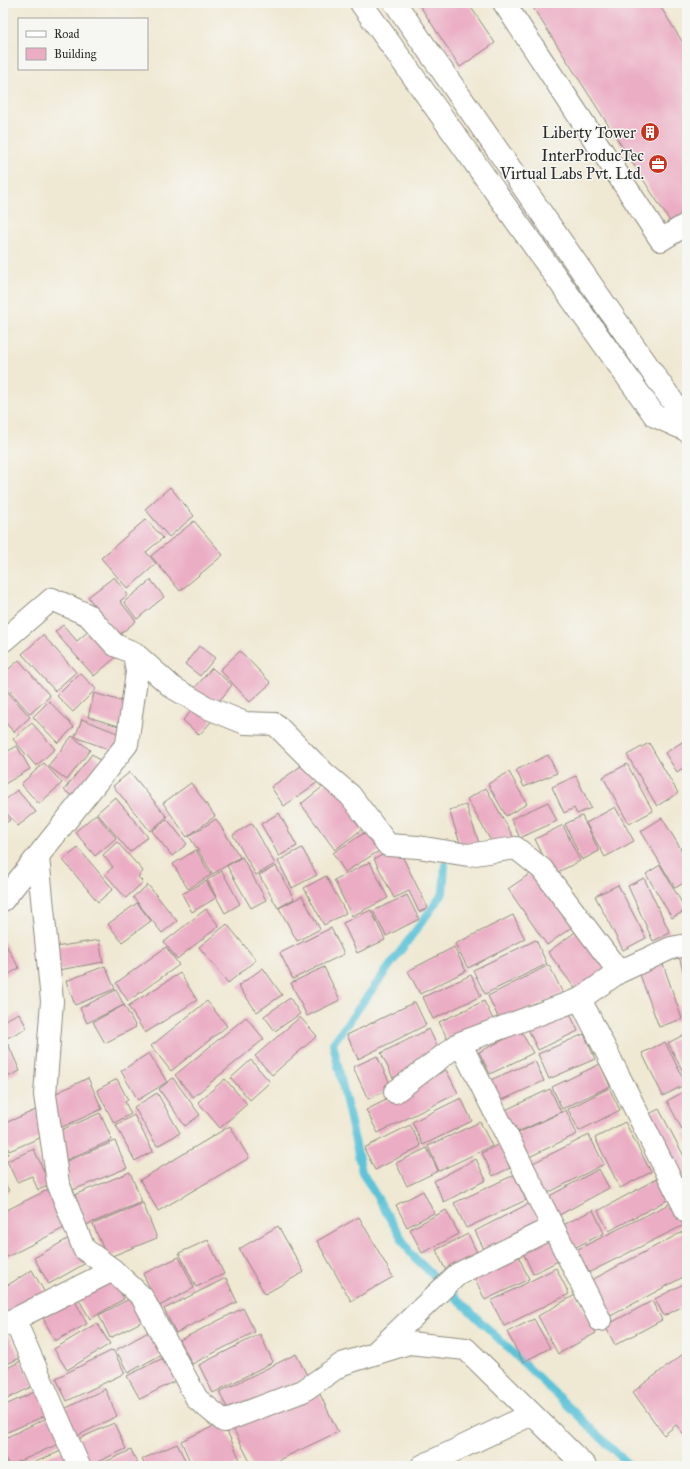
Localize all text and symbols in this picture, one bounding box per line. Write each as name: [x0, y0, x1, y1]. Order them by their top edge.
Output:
legend: [18, 18, 148, 70]
text: Road: [54, 27, 80, 41]
text: Building: [54, 47, 97, 62]
building icon: Liberty Tower: [639, 121, 661, 143]
place label: Liberty Tower: [542, 123, 636, 142]
place label: InterProducTec Virtual Labs Pvt. Ltd.: [499, 146, 644, 183]
office icon: InterProducTec Virtual Labs Pvt. Ltd.: [647, 153, 669, 175]

